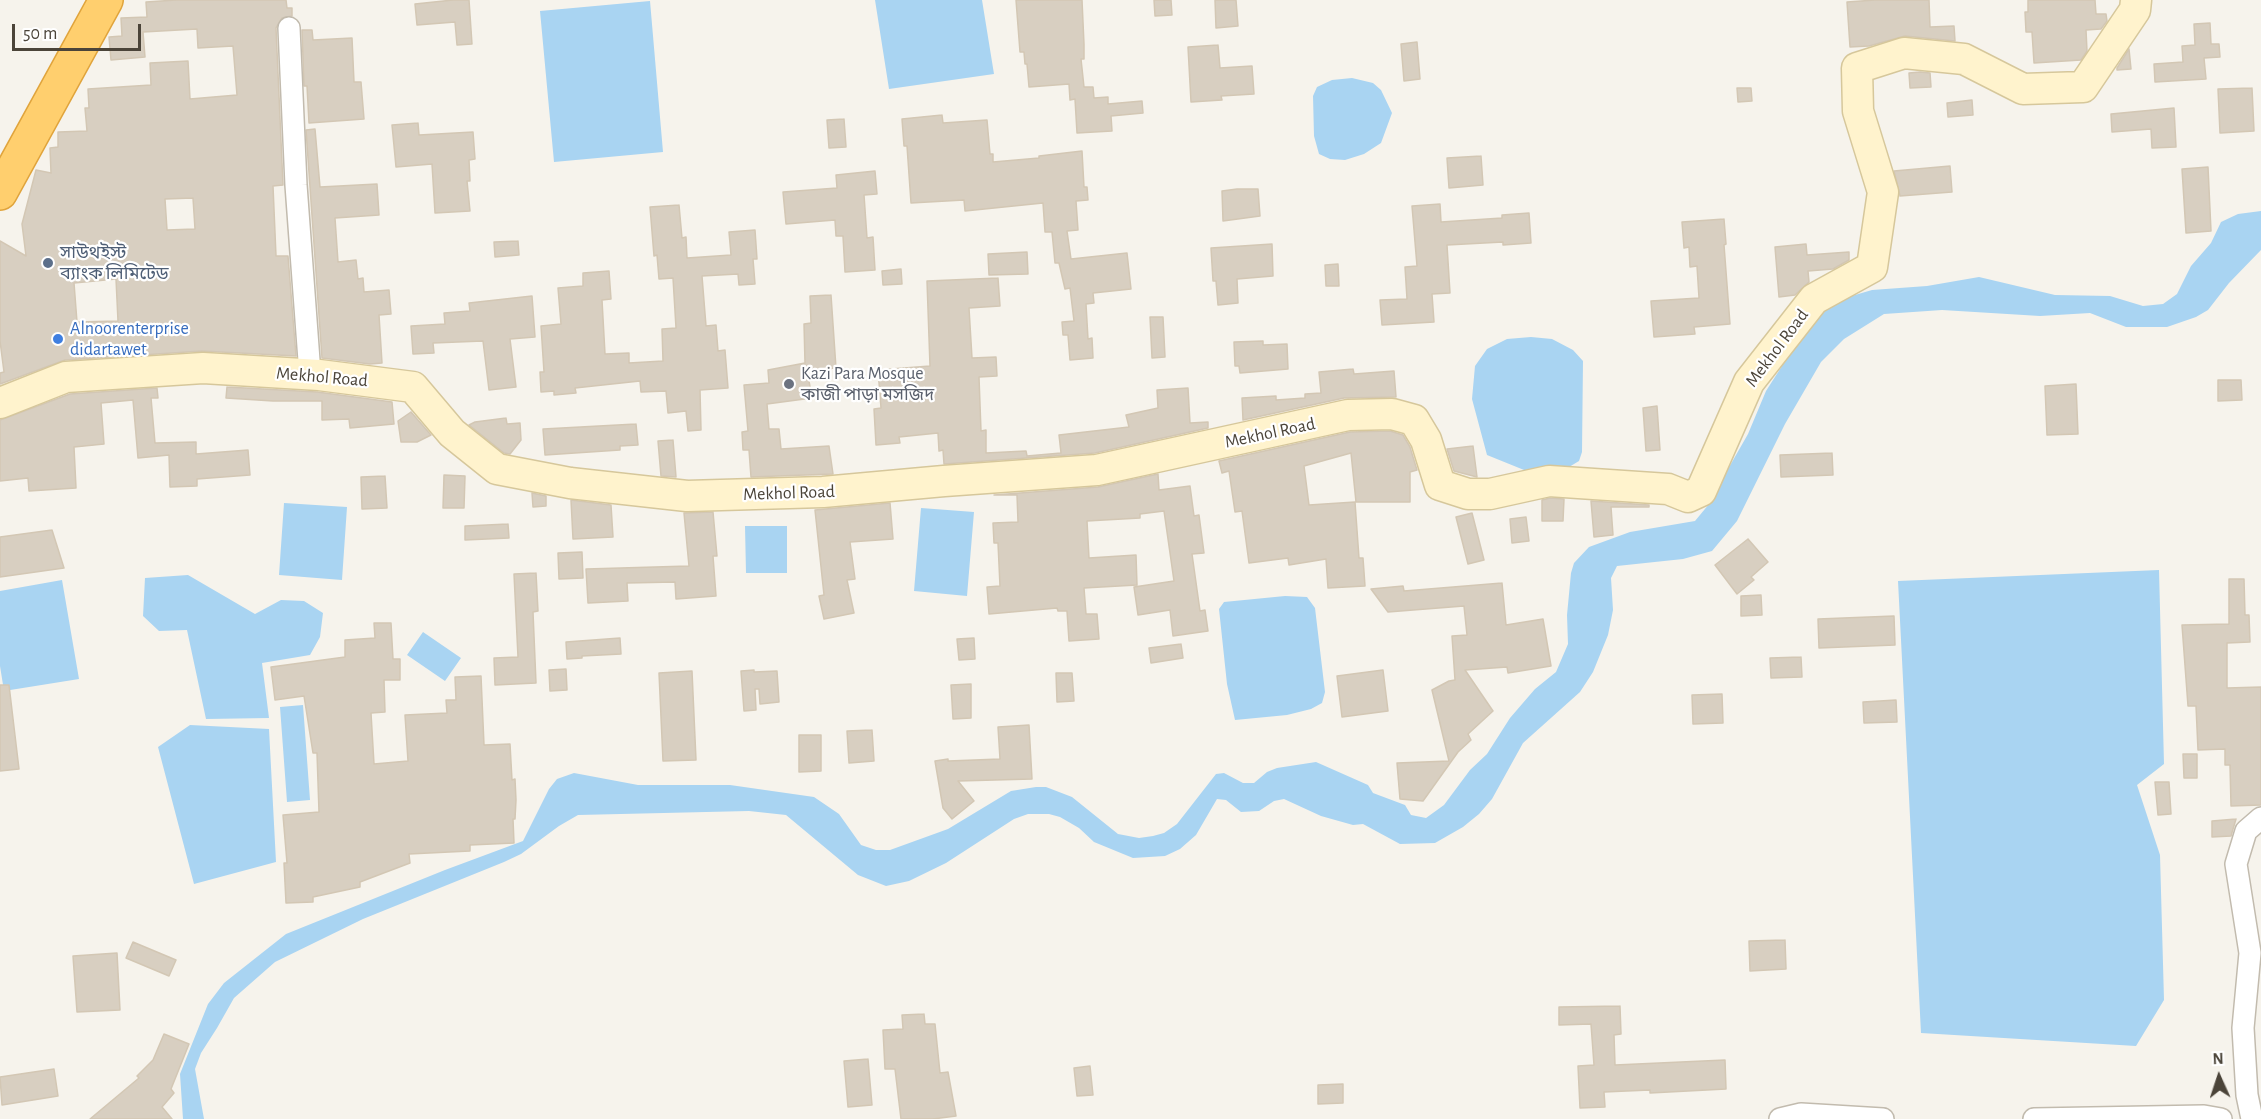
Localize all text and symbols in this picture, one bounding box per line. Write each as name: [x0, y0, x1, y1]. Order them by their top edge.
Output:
scale bar: [15, 12, 144, 50]
text: 50 m: [23, 25, 57, 43]
place label: সাউথইস্ট ব্যাংক লিমিটেড: [60, 242, 169, 284]
marker: সাউথইস্ট ব্যাংক লিমিটেড: [41, 256, 55, 270]
street label: Mekhol Road: [1741, 305, 1813, 391]
place label: Alnoorenterprise didartawet: [70, 318, 189, 360]
marker: Alnoorenterprise didartawet: [51, 332, 65, 346]
street label: Mekhol Road: [275, 362, 369, 392]
place label: Kazi Para Mosque কাজী পাড়া মসজিদ: [801, 363, 934, 406]
marker: Kazi Para Mosque কাজী পাড়া মসজিদ: [782, 377, 796, 391]
street label: Mekhol Road: [1223, 413, 1317, 453]
street label: Mekhol Road: [743, 481, 835, 505]
north arrow: [2189, 1047, 2249, 1107]
text: N: [2212, 1051, 2224, 1067]

